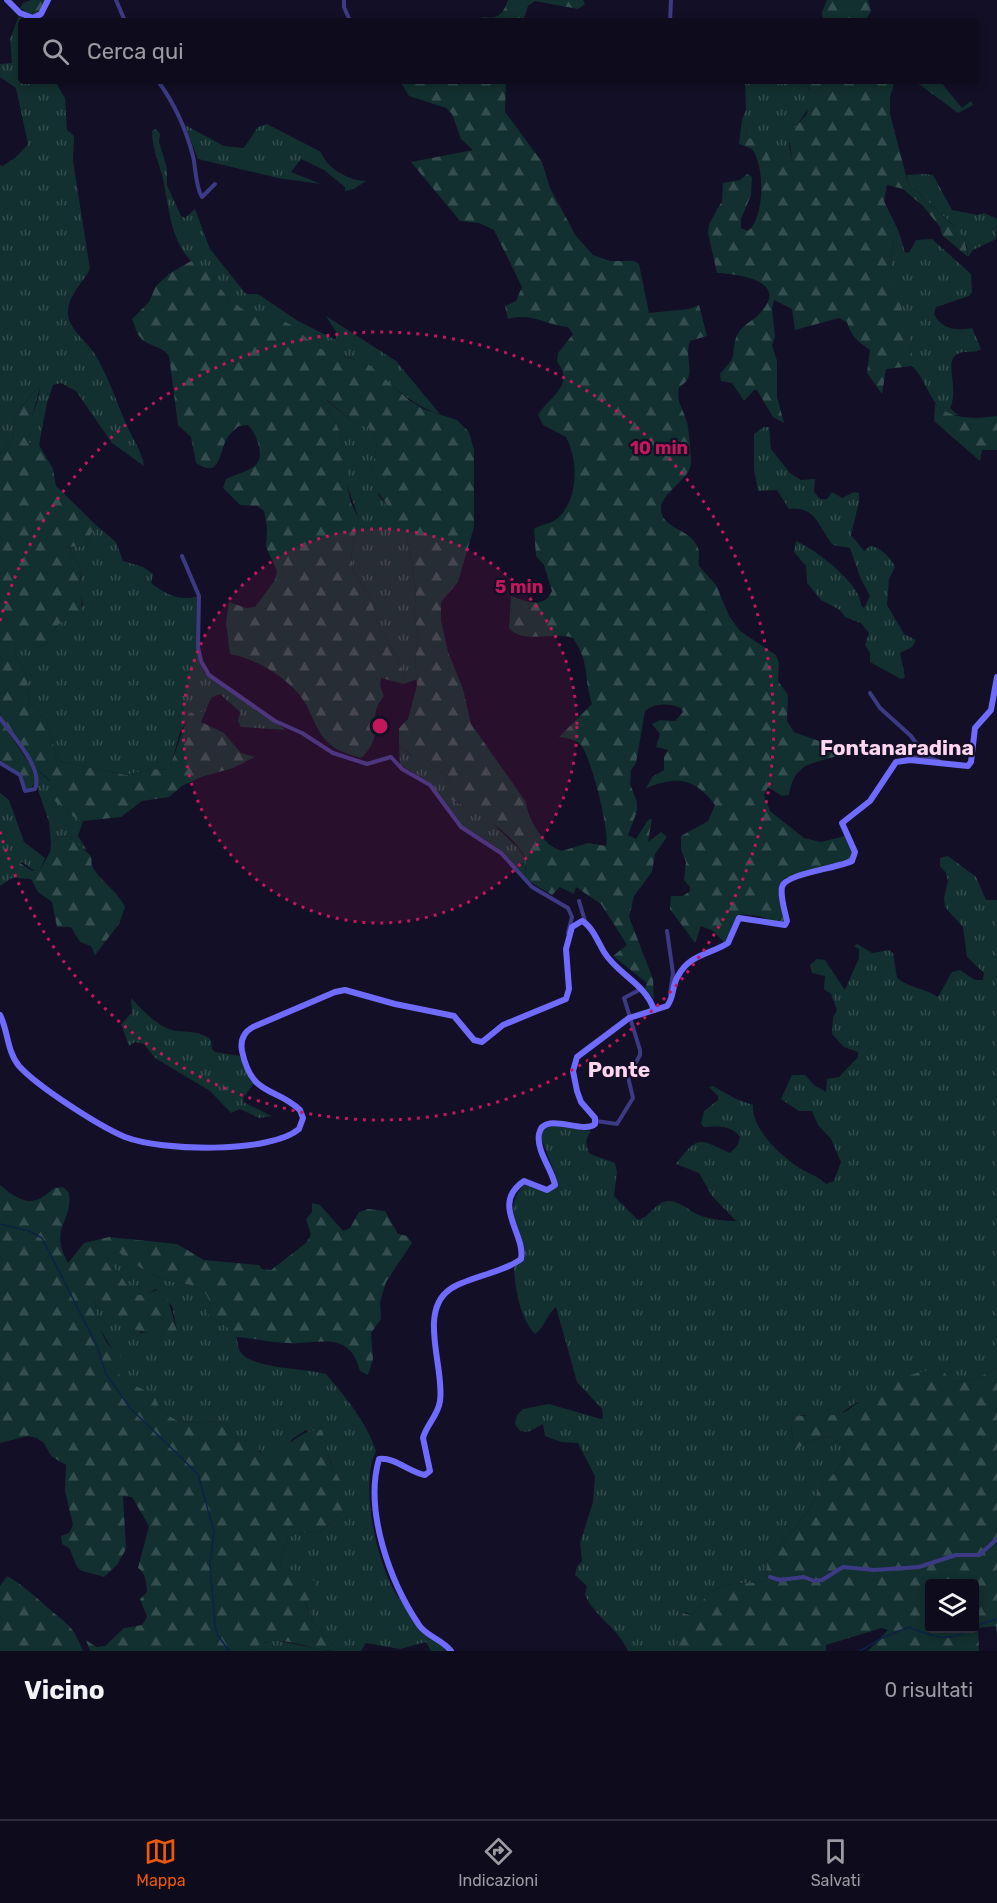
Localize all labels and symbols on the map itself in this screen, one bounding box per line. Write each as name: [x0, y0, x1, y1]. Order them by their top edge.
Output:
text: 10 min: [630, 437, 688, 459]
text: 5 min: [495, 576, 543, 598]
centre of rings: [370, 716, 390, 736]
district label: Fontanaradina: [820, 735, 974, 760]
district label: Ponte: [588, 1057, 650, 1082]

